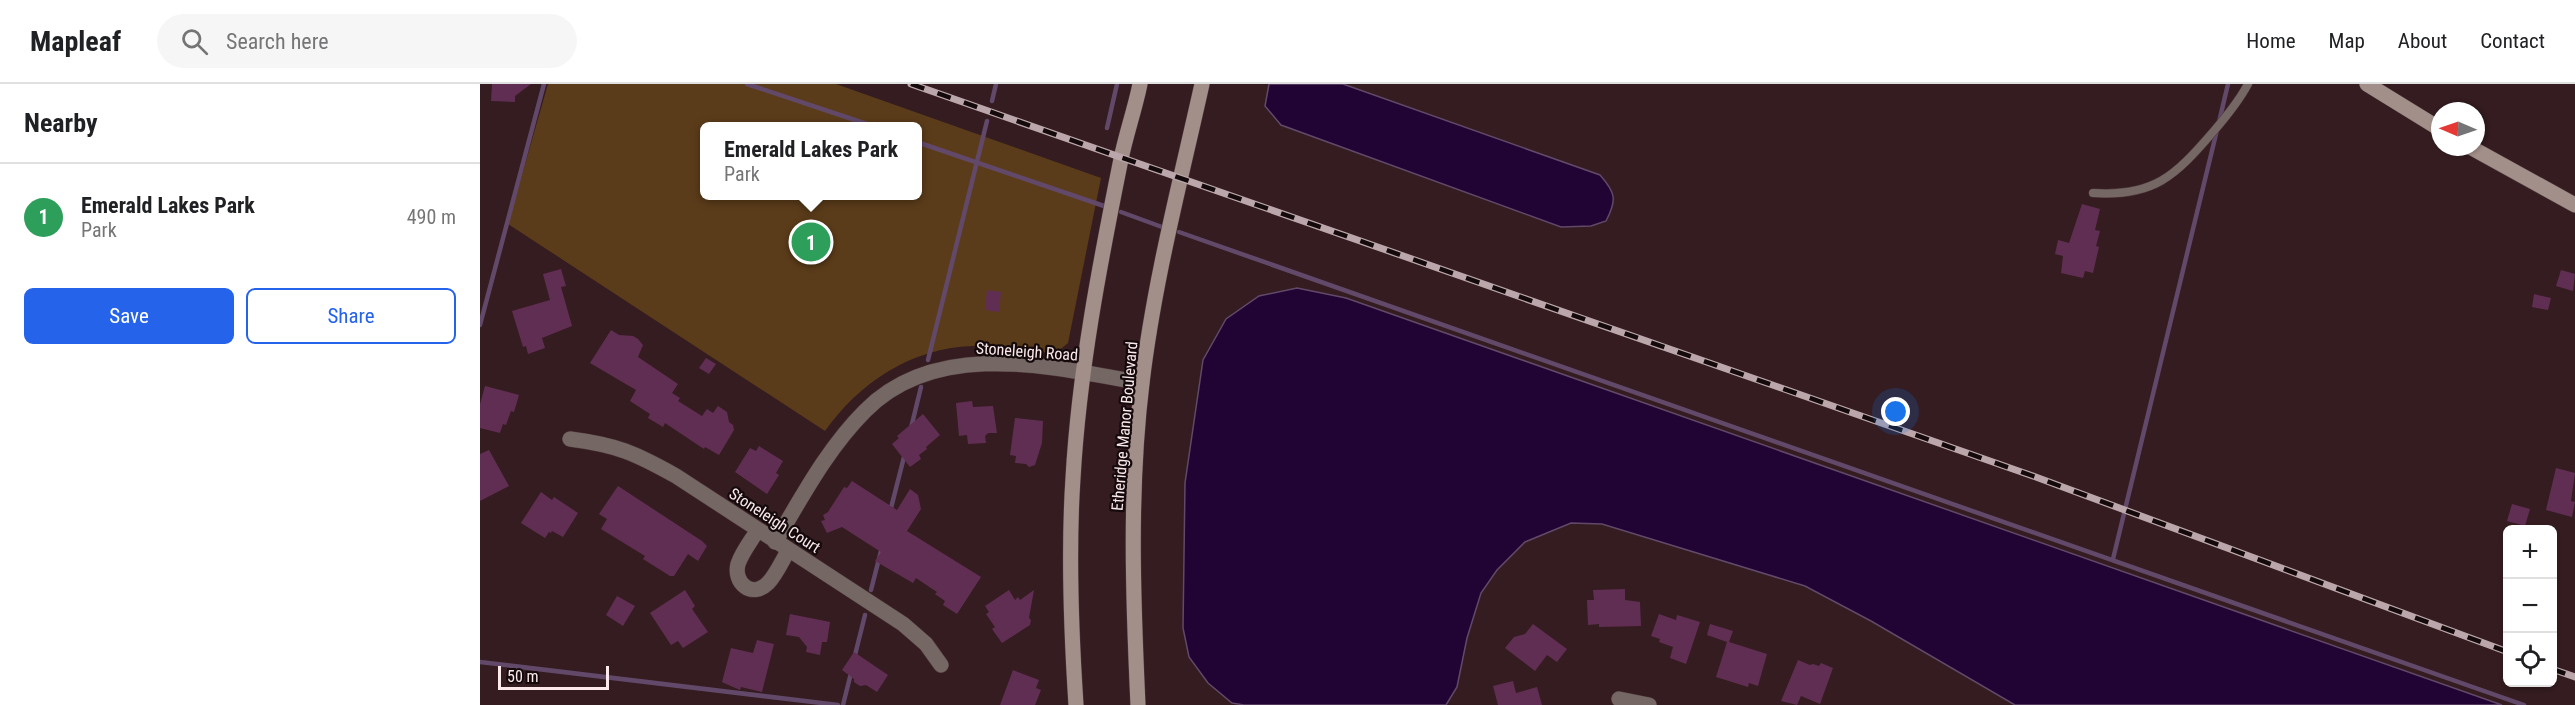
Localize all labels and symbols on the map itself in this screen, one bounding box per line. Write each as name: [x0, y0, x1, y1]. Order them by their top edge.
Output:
north arrow: [2431, 102, 2485, 156]
pin: 1: [792, 220, 830, 264]
street label: Stoneleigh Road: [975, 338, 1079, 365]
street label: Etheridge Manor Boulevard: [1108, 340, 1141, 512]
your location: [1881, 397, 1910, 426]
street label: Stoneleigh Court: [725, 484, 824, 557]
scale bar: [498, 663, 609, 690]

